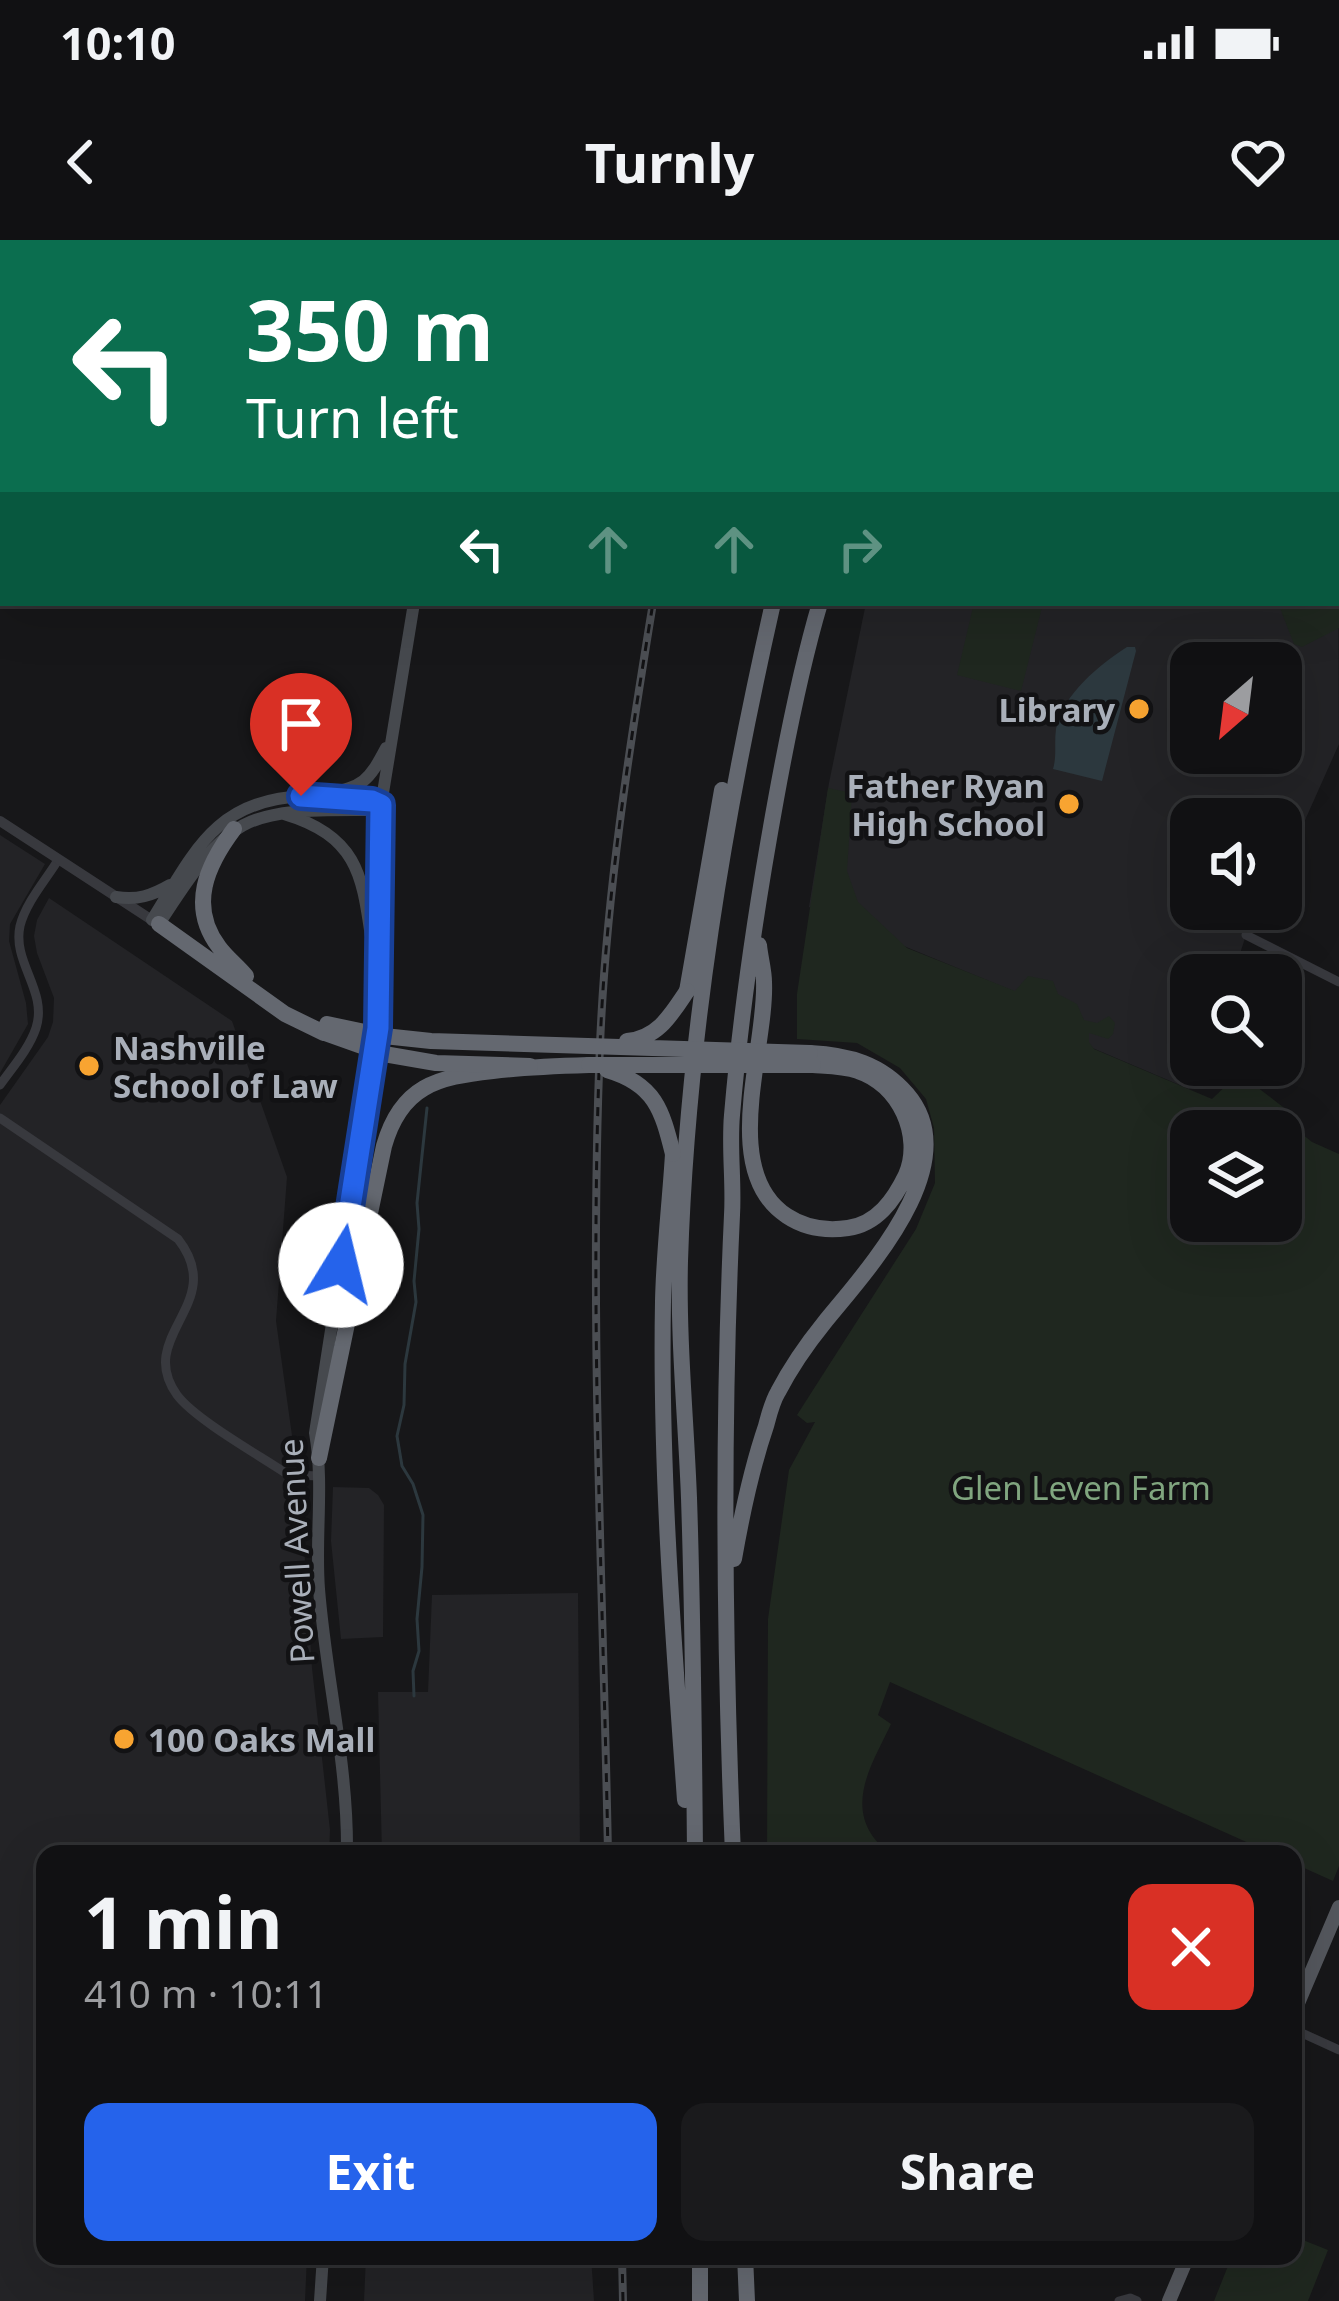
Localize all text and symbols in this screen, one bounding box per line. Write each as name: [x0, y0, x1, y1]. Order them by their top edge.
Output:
text: 10:10: [60, 12, 176, 73]
text: Turnly: [585, 125, 754, 199]
icon: back: [48, 129, 114, 195]
icon: heart: [1225, 129, 1291, 195]
text: 350 m: [246, 271, 494, 386]
icon: left: [48, 288, 204, 444]
text: Turn left: [246, 380, 459, 454]
icon: left: [449, 516, 515, 582]
icon: ahead: [575, 516, 641, 582]
icon: ahead: [701, 516, 767, 582]
icon: right: [827, 516, 893, 582]
north arrow: [1170, 642, 1302, 774]
map controls: [1170, 642, 1302, 1242]
pin: [250, 673, 352, 796]
place label: Library: [998, 687, 1115, 732]
icon: arrive: [268, 691, 334, 757]
marker: Library: [1126, 696, 1152, 722]
place label: Father Ryan High School: [847, 763, 1045, 846]
marker: Father Ryan High School: [1056, 791, 1082, 817]
button: sound: [1170, 798, 1302, 930]
button: search: [1170, 954, 1302, 1086]
place label: Nashville School of Law: [113, 1025, 338, 1108]
marker: Nashville School of Law: [76, 1053, 102, 1079]
button: layers: [1170, 1110, 1302, 1242]
position arrow: [278, 1202, 404, 1328]
street label: Powell Avenue: [268, 1437, 324, 1665]
park label: Glen Leven Farm: [951, 1465, 1211, 1510]
place label: 100 Oaks Mall: [148, 1717, 375, 1762]
marker: 100 Oaks Mall: [111, 1726, 137, 1752]
text: 1 min: [84, 1872, 282, 1970]
button: close: [1128, 1884, 1254, 2010]
text: 410 m · 10:11: [84, 1966, 328, 2019]
button: Exit: [84, 2103, 657, 2241]
button: Share: [681, 2103, 1254, 2241]

